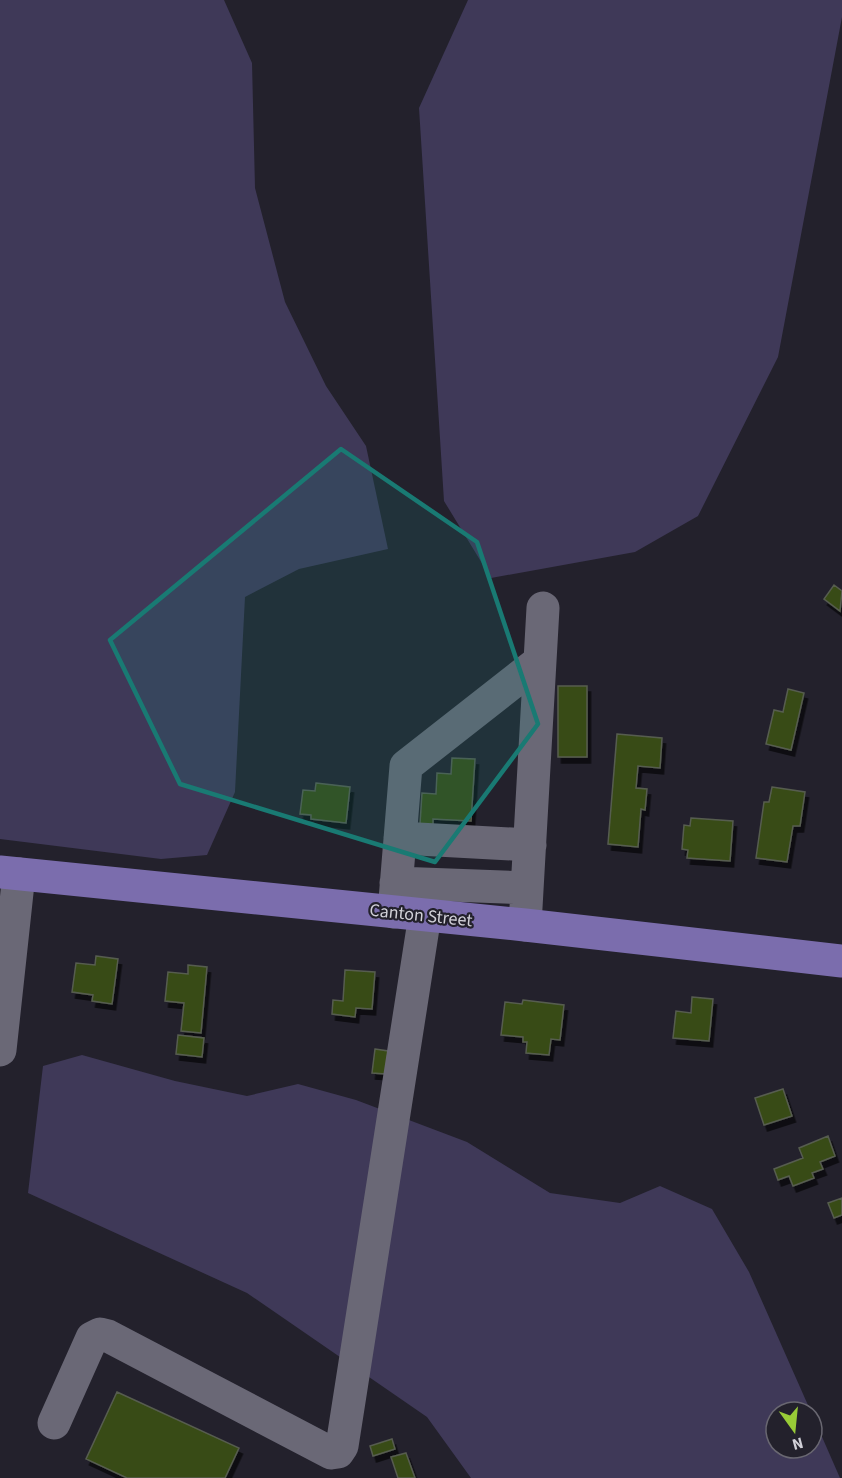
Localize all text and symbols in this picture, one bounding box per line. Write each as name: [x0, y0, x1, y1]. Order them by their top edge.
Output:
street label: Canton Street: [368, 898, 474, 933]
north arrow: [764, 1400, 824, 1460]
text: N: [790, 1432, 806, 1456]

